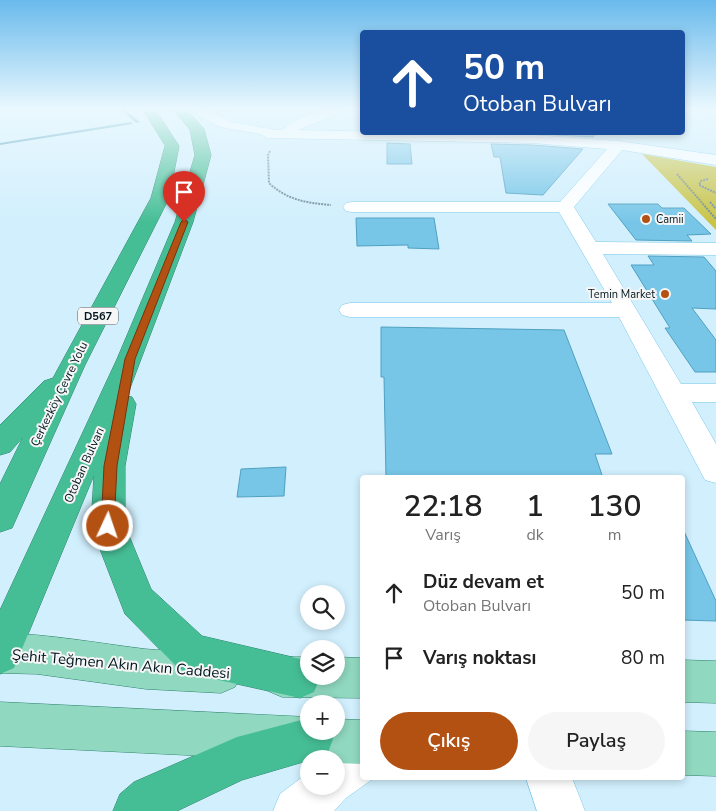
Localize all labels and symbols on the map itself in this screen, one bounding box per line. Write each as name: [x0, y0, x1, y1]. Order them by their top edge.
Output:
pin: [163, 171, 205, 222]
place label: Camii: [656, 212, 684, 227]
marker: Camii: [640, 213, 652, 225]
place label: Temin Market: [588, 287, 655, 302]
marker: Temin Market: [659, 288, 671, 300]
road number: D567: [78, 308, 118, 324]
street label: Çerkezköy Çevre Yolu: [27, 339, 91, 449]
street label: Otoban Bulvarı: [60, 425, 108, 505]
position arrow: [81, 499, 133, 551]
street label: Şehit Teğmen Akın Akın Caddesi: [11, 645, 231, 683]

